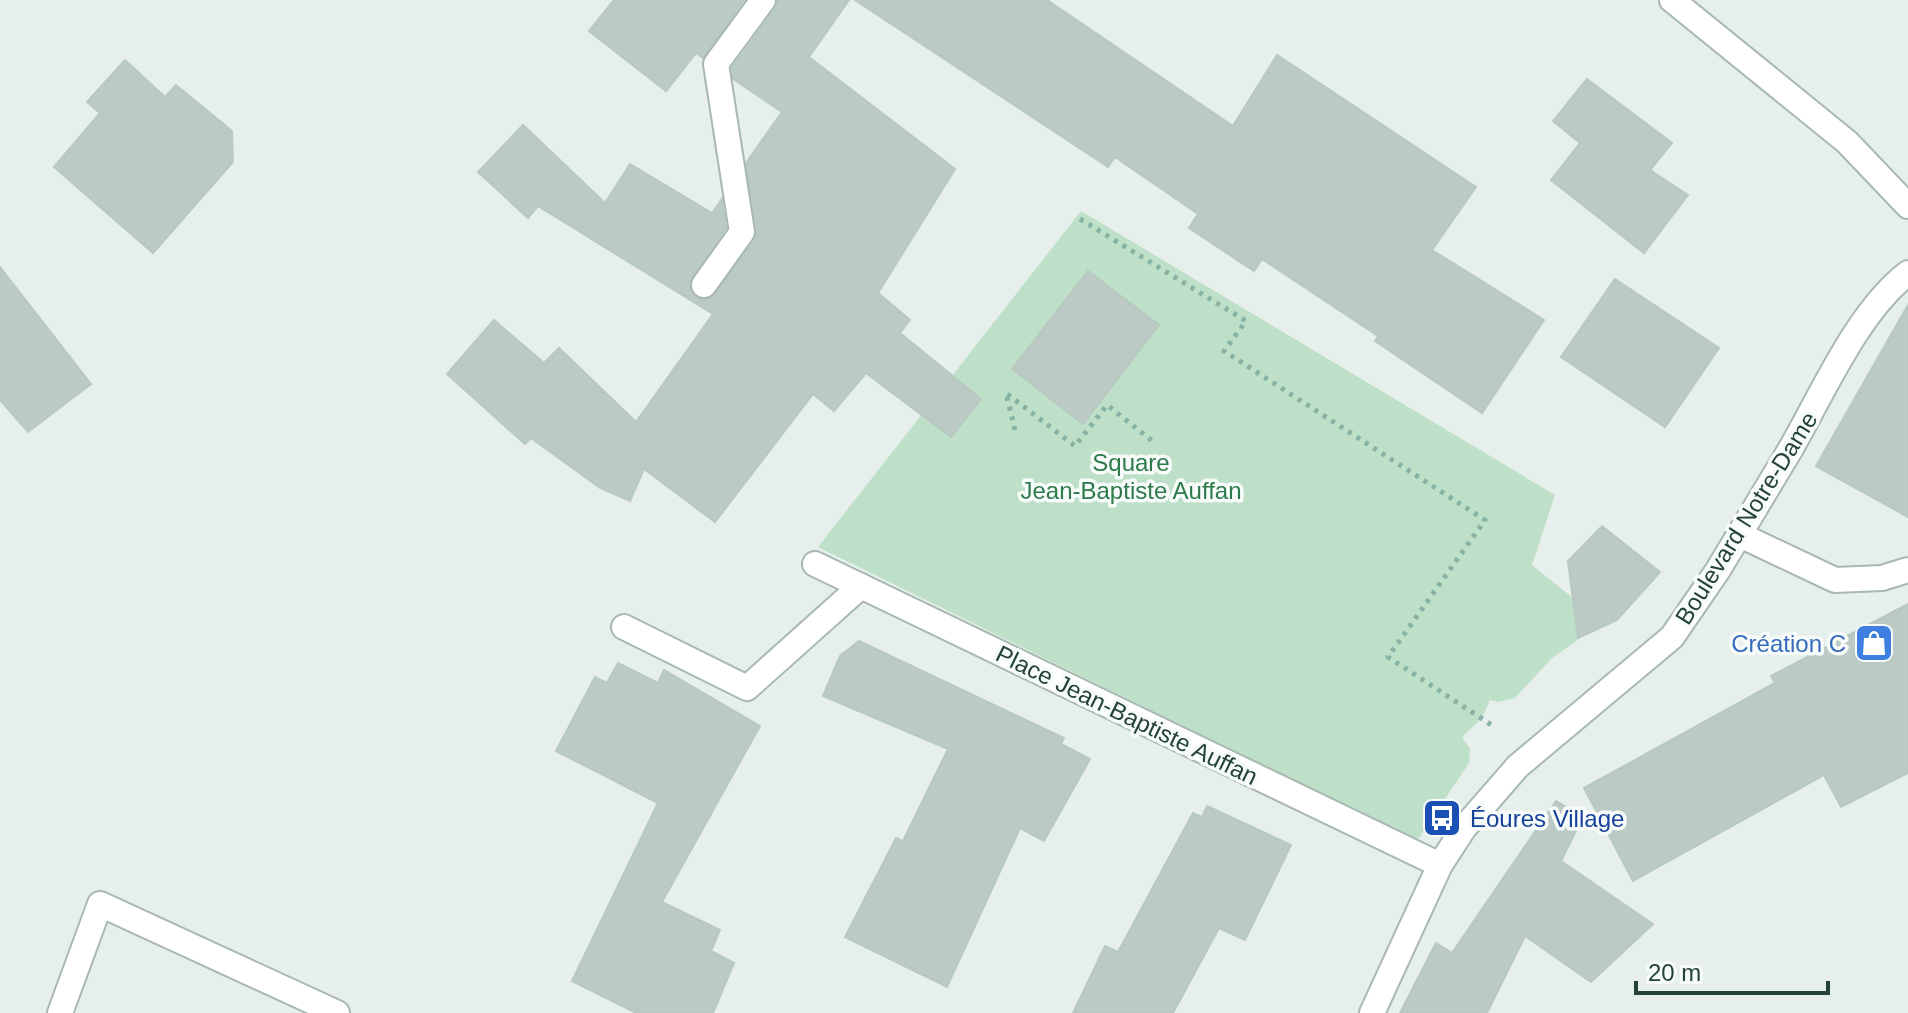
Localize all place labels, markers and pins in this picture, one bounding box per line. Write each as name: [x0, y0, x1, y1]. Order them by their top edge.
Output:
shop icon: Création C: [1853, 622, 1895, 664]
place label: Création C: [1731, 630, 1846, 657]
bus stop icon: Éoures Village: [1421, 797, 1463, 839]
place label: Éoures Village: [1470, 805, 1624, 832]

